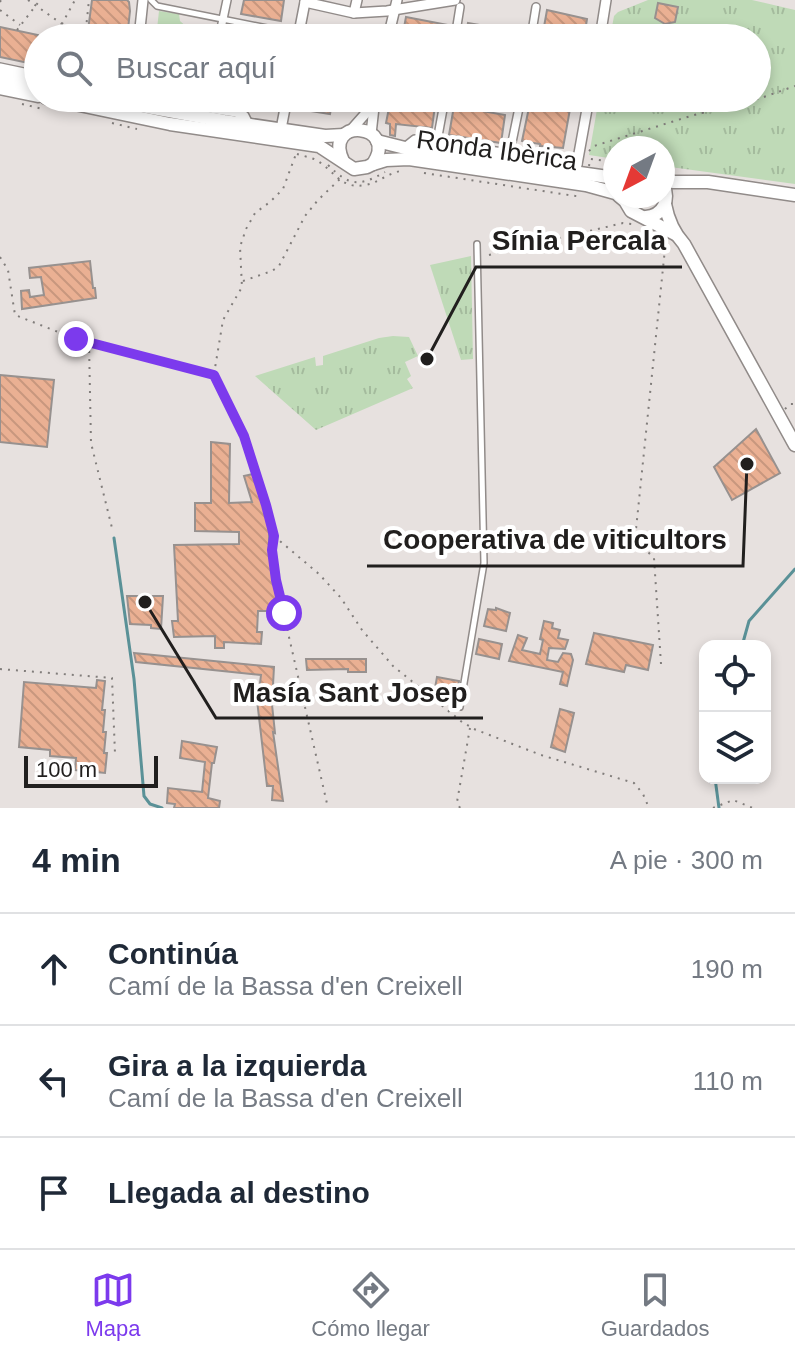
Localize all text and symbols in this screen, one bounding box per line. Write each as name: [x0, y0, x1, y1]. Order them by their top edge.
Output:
search box: [24, 24, 771, 112]
icon: search: [52, 46, 96, 90]
text: Buscar aquí: [116, 51, 276, 84]
street label: Ronda Ibèrica: [415, 124, 580, 176]
north arrow: [603, 136, 675, 208]
callout: Sínia Percala: [476, 215, 682, 267]
text: Sínia Percala: [492, 225, 667, 256]
route end: [58, 321, 94, 357]
callout: Cooperativa de viticultors: [367, 514, 743, 566]
text: Cooperativa de viticultors: [383, 524, 727, 555]
route start: [266, 595, 302, 631]
map controls: [699, 640, 771, 784]
button: locate: [699, 640, 771, 712]
callout: Masía Sant Josep: [216, 666, 483, 718]
text: Masía Sant Josep: [233, 677, 467, 708]
button: layers: [699, 712, 771, 784]
scale bar: [24, 752, 158, 788]
text: 100 m: [36, 757, 97, 782]
text: 4 min: [32, 841, 121, 879]
text: A pie · 300 m: [610, 845, 763, 875]
text: Continúa: [108, 937, 238, 970]
icon: ahead: [32, 947, 76, 991]
text: 190 m: [691, 954, 763, 984]
text: Camí de la Bassa d'en Creixell: [108, 971, 463, 1001]
text: Gira a la izquierda: [108, 1049, 366, 1082]
icon: left: [32, 1059, 76, 1103]
text: 110 m: [693, 1066, 763, 1096]
text: Camí de la Bassa d'en Creixell: [108, 1083, 463, 1113]
icon: arrive: [32, 1171, 76, 1215]
text: Llegada al destino: [108, 1176, 370, 1209]
tab: Mapa: [85, 1268, 140, 1342]
tab: Cómo llegar: [311, 1268, 430, 1342]
tab: Guardados: [601, 1268, 710, 1342]

